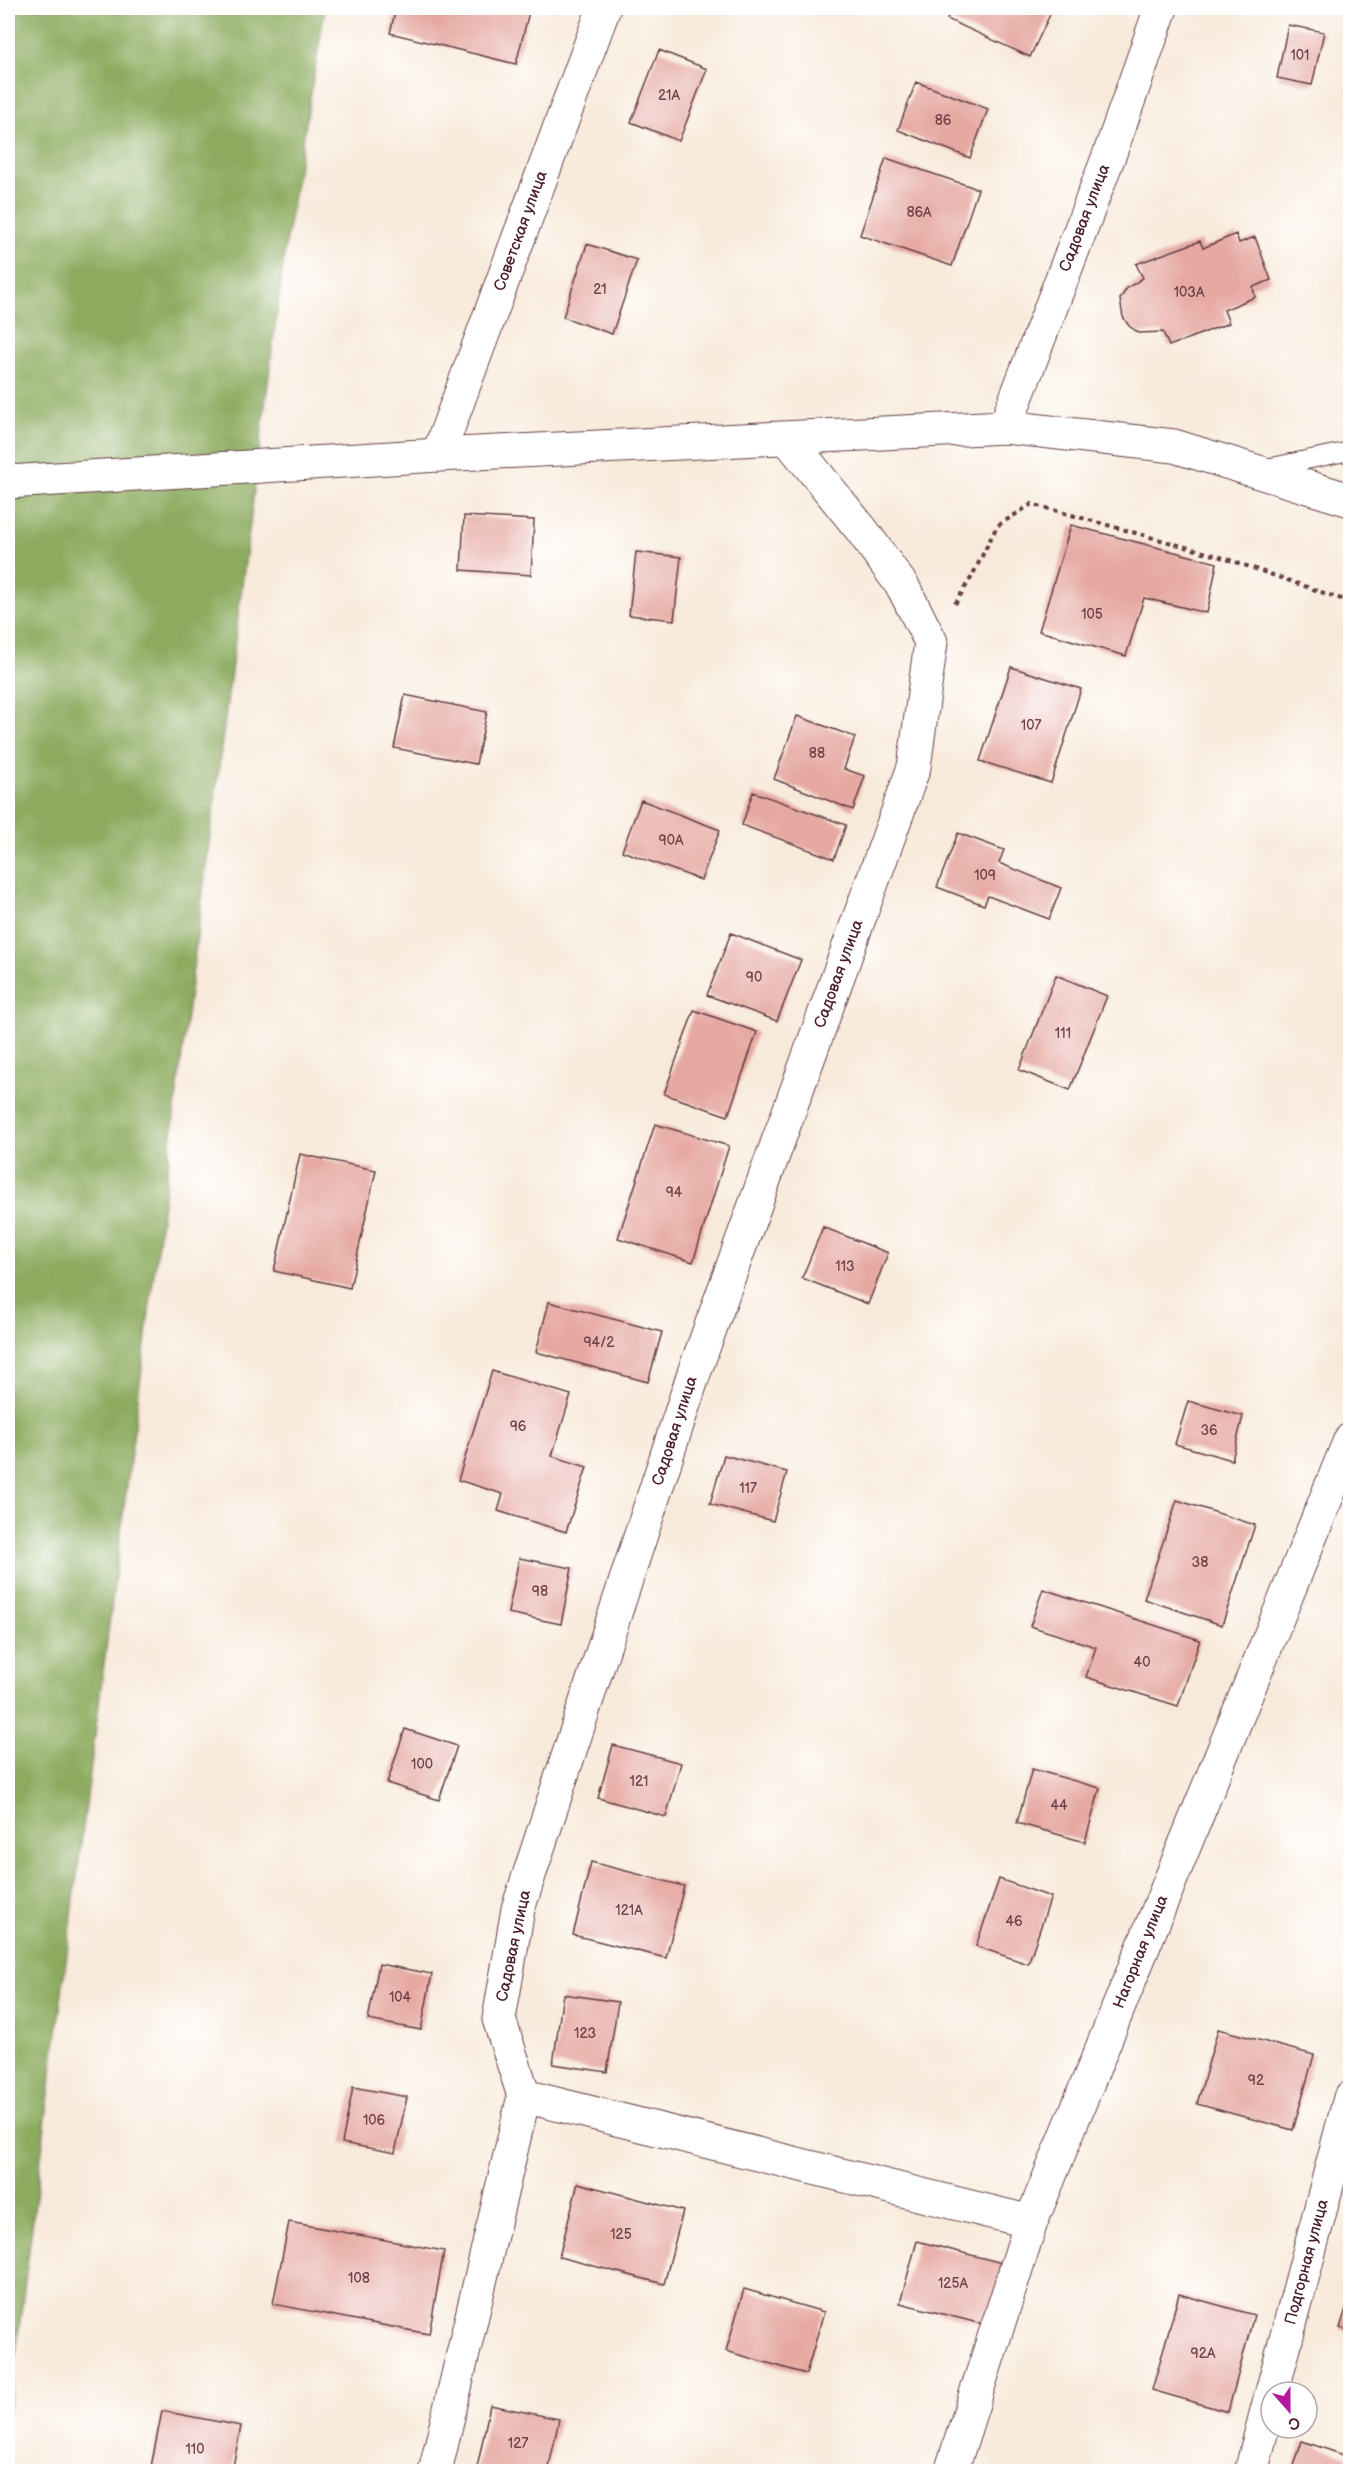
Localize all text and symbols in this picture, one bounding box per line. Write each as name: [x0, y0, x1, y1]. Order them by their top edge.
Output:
house number: 101: [1290, 47, 1310, 64]
house number: 21А: [658, 87, 680, 104]
house number: 86: [935, 112, 952, 129]
street label: Садовая улица: [1056, 161, 1114, 274]
street label: Советская улица: [490, 168, 552, 294]
house number: 86А: [906, 204, 932, 221]
house number: 21: [593, 281, 607, 298]
house number: 103А: [1174, 284, 1205, 301]
house number: 105: [1081, 606, 1103, 623]
house number: 107: [1021, 717, 1041, 734]
house number: 88: [809, 745, 825, 762]
house number: 90А: [659, 832, 684, 849]
house number: 109: [974, 867, 996, 884]
street label: Садовая улица: [811, 917, 868, 1031]
house number: 90: [746, 969, 762, 986]
house number: 111: [1055, 1025, 1071, 1042]
house number: 94: [666, 1184, 683, 1201]
house number: 113: [835, 1258, 855, 1275]
house number: 94/2: [583, 1334, 615, 1351]
street label: Садовая улица: [648, 1374, 702, 1488]
house number: 96: [510, 1418, 527, 1435]
house number: 36: [1200, 1422, 1218, 1439]
house number: 117: [739, 1480, 757, 1497]
house number: 38: [1192, 1554, 1208, 1571]
house number: 98: [532, 1583, 548, 1600]
house number: 40: [1134, 1654, 1150, 1671]
house number: 100: [411, 1756, 433, 1773]
house number: 121: [630, 1773, 648, 1790]
house number: 44: [1050, 1797, 1068, 1814]
street label: Садовая улица: [493, 1888, 535, 2004]
street label: Нагорная улица: [1110, 1892, 1173, 2011]
house number: 121А: [615, 1902, 643, 1919]
house number: 46: [1005, 1913, 1023, 1930]
house number: 104: [389, 1989, 412, 2006]
house number: 123: [574, 2025, 596, 2042]
house number: 92: [1248, 2072, 1265, 2089]
house number: 106: [363, 2112, 386, 2129]
street label: Подгорная улица: [1281, 2197, 1333, 2327]
house number: 125: [610, 2226, 632, 2243]
house number: 108: [348, 2270, 370, 2287]
house number: 125А: [938, 2275, 969, 2292]
house number: 92А: [1191, 2345, 1216, 2362]
north arrow: [1259, 2380, 1319, 2440]
text: С: [1285, 2412, 1302, 2433]
house number: 127: [508, 2435, 528, 2452]
house number: 110: [185, 2441, 205, 2458]

